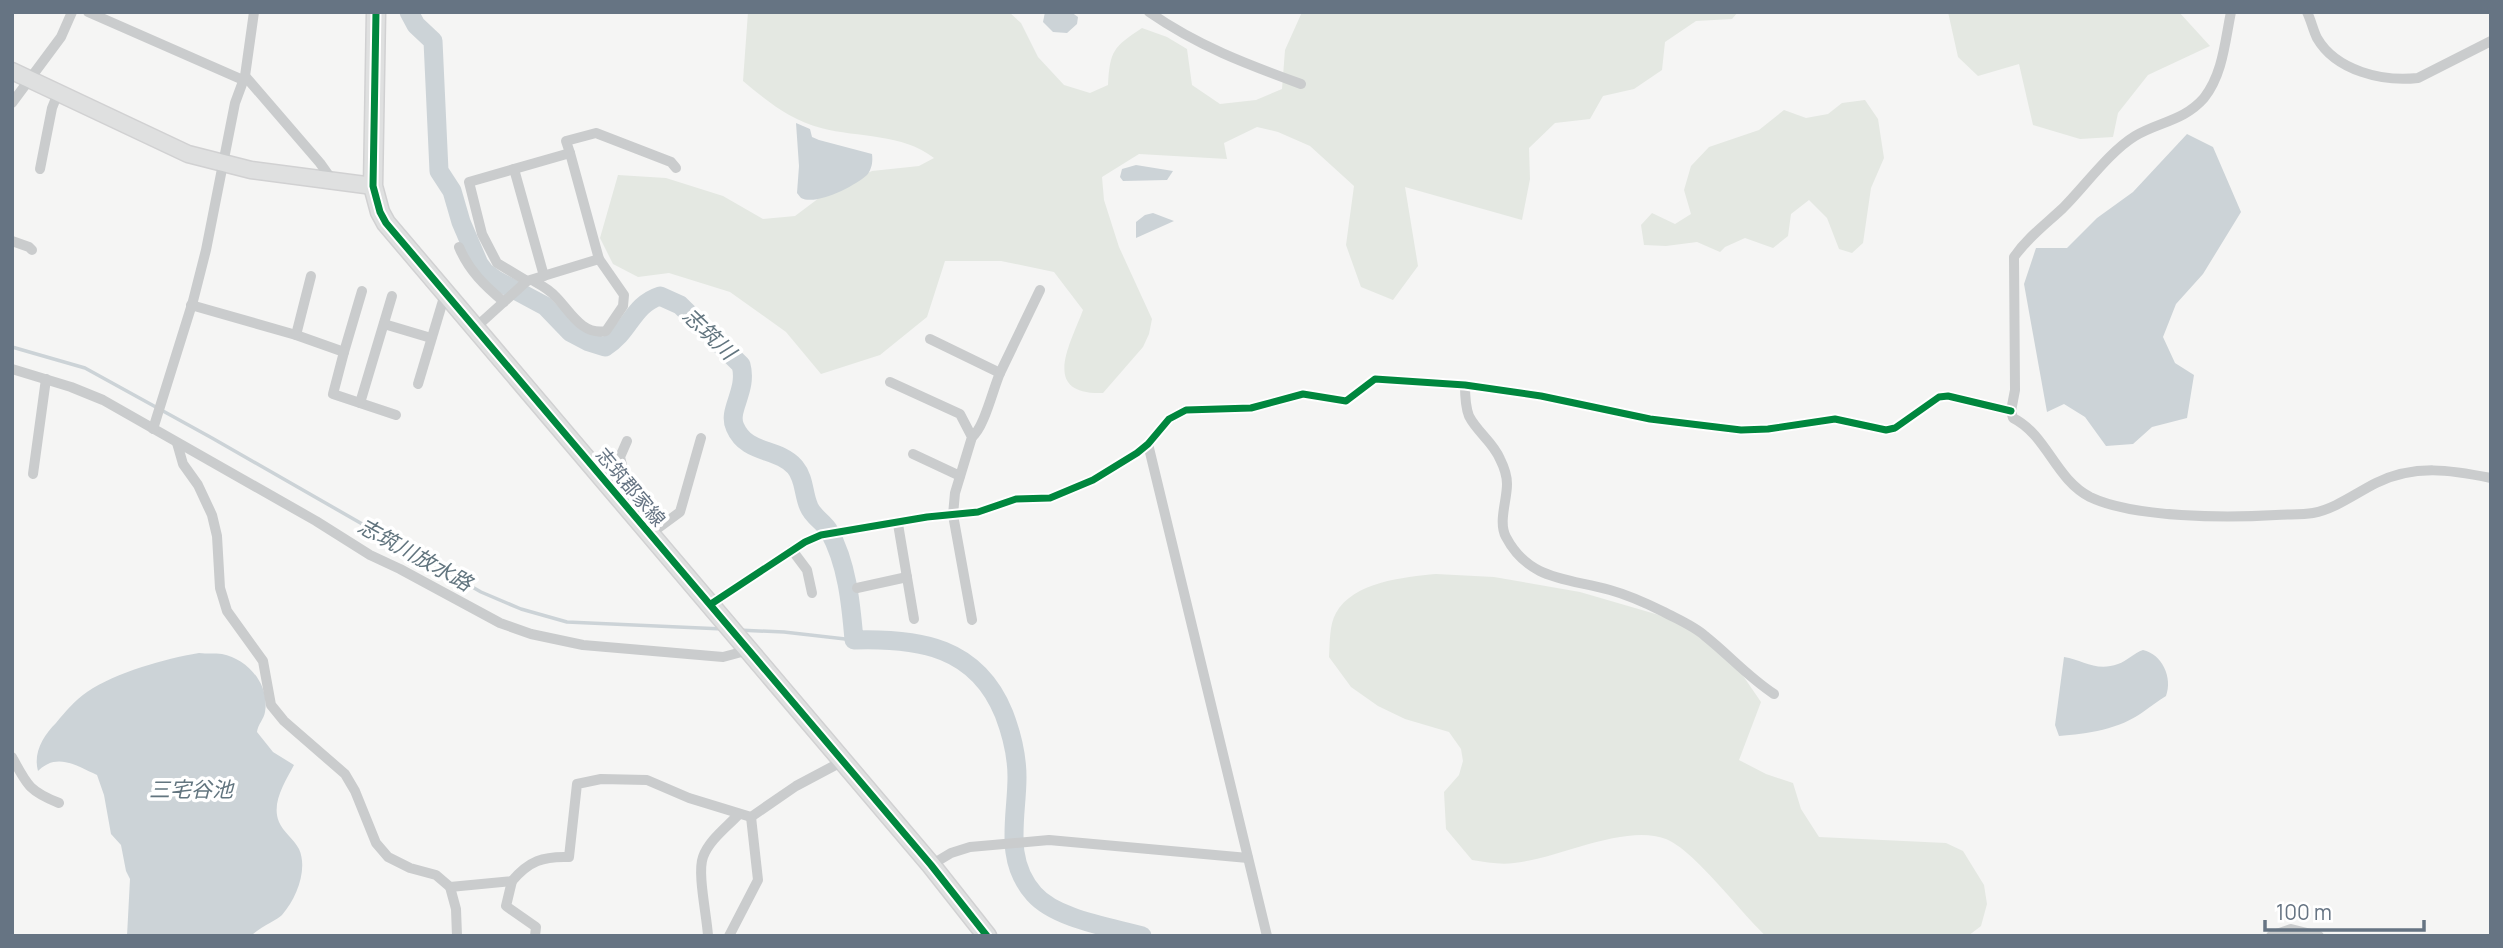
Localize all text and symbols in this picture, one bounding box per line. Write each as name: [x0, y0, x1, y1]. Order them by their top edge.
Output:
water label: 志筑川: [677, 301, 744, 367]
street label: 志筑郡家線: [591, 442, 671, 532]
water label: 志筑川放水路: [354, 511, 479, 598]
water label: 三宅谷池: [149, 775, 235, 803]
scale bar: [2265, 888, 2424, 932]
text: 100 m: [2276, 898, 2332, 926]

